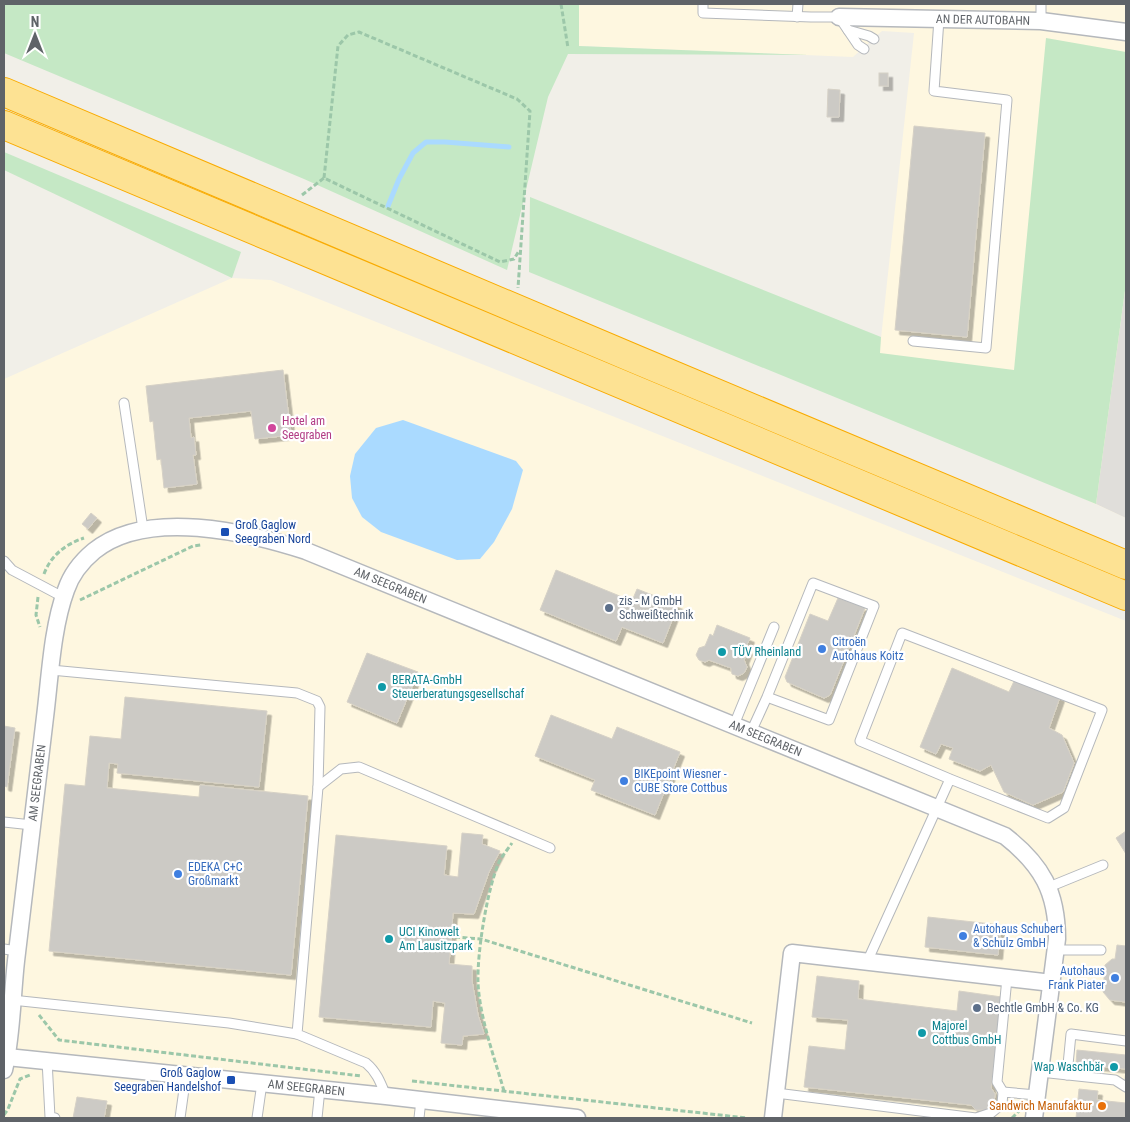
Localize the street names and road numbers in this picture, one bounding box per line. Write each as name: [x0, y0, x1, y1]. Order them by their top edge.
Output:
street label: AN DER AUTOBAHN: [936, 12, 1030, 28]
street label: AM SEEGRABEN: [352, 564, 429, 606]
street label: AM SEEGRABEN: [727, 717, 804, 759]
street label: AM SEEGRABEN: [26, 744, 49, 822]
street label: AM SEEGRABEN: [267, 1077, 346, 1099]

